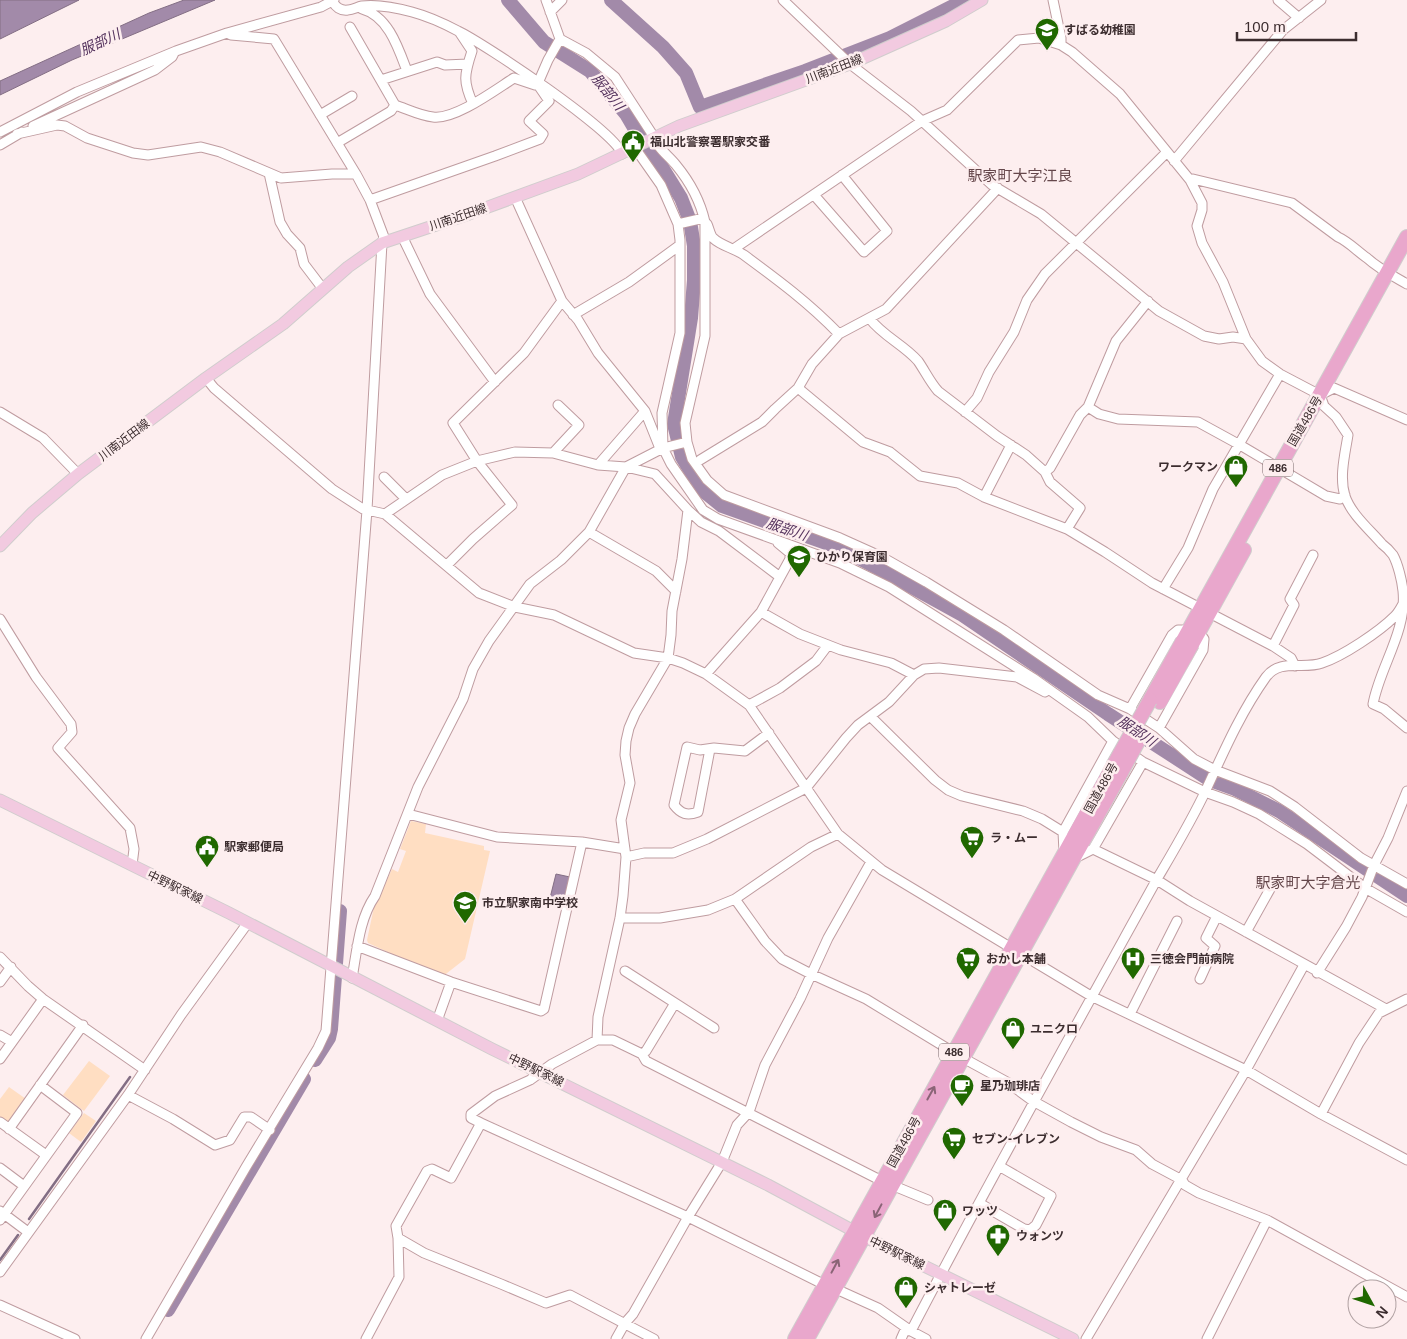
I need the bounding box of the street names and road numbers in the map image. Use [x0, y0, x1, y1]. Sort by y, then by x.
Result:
street label: 川南近田線 [803, 52, 865, 86]
street label: 川南近田線 [427, 201, 489, 233]
street label: 国道486号 [1285, 393, 1325, 449]
street label: 川南近田線 [96, 416, 152, 464]
road number: 486 [1263, 459, 1293, 476]
street label: 国道486号 [1081, 760, 1121, 816]
street label: 中野駅家線 [145, 868, 205, 906]
road number: 486 [939, 1044, 969, 1060]
street label: 中野駅家線 [506, 1051, 566, 1089]
street label: 国道486号 [884, 1114, 924, 1170]
street label: 中野駅家線 [867, 1234, 927, 1272]

